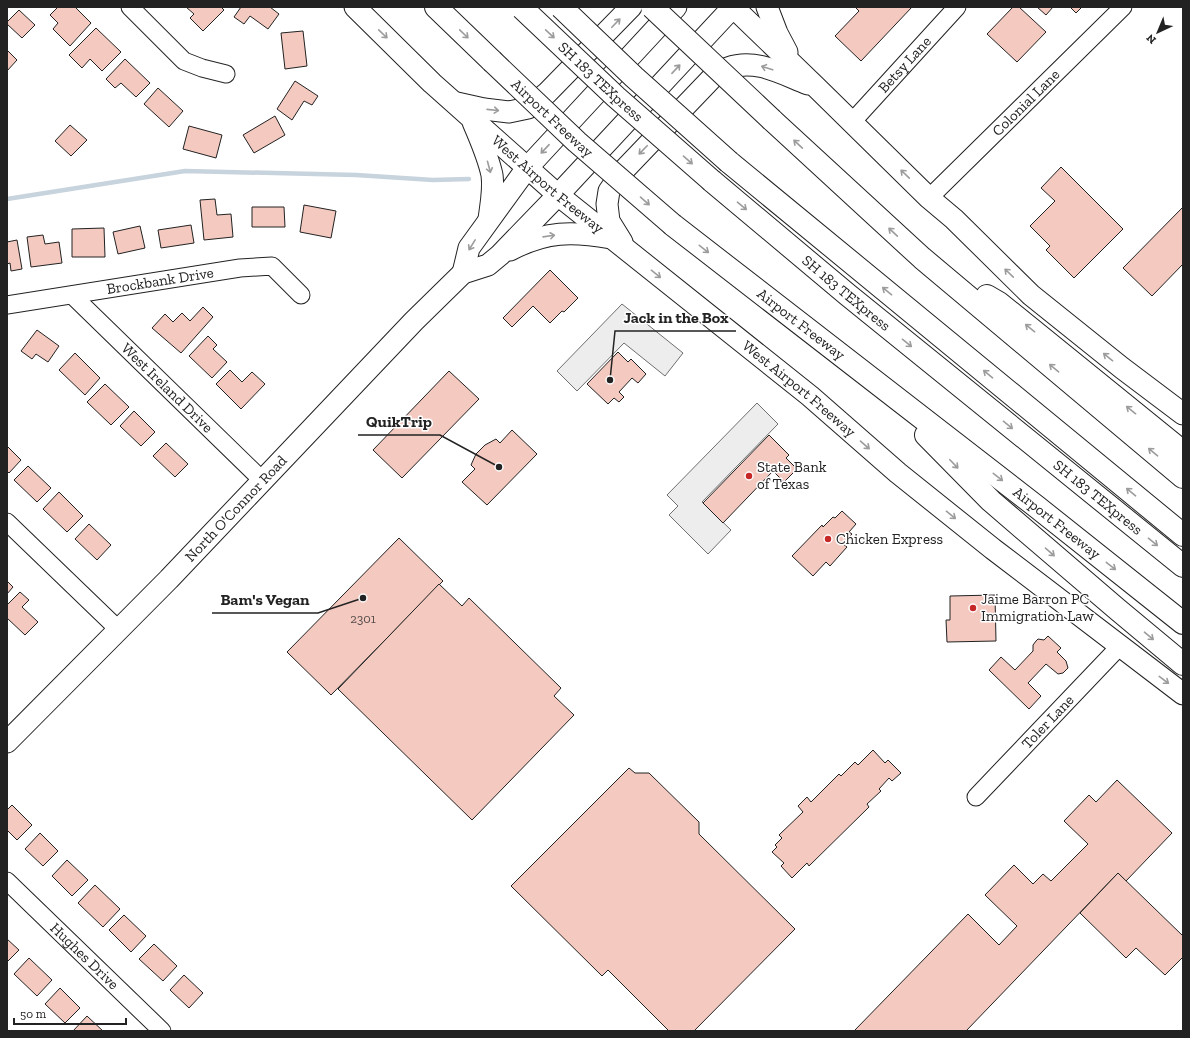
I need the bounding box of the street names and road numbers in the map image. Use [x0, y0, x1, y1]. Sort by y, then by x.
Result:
street label: Betsy Lane [874, 32, 935, 96]
street label: SH 183 TEXpress [555, 38, 647, 126]
street label: Colonial Lane [988, 65, 1063, 140]
street label: Airport Freeway [507, 75, 597, 161]
street label: West Airport Freeway [488, 131, 608, 237]
street label: SH 183 TEXpress [798, 251, 894, 335]
street label: Brockbank Drive [105, 263, 215, 298]
street label: Airport Freeway [754, 285, 849, 364]
street label: West Airport Freeway [739, 337, 860, 441]
street label: West Ireland Drive [118, 339, 217, 436]
street label: North O'Connor Road [181, 451, 291, 565]
street label: SH 183 TEXpress [1050, 456, 1146, 539]
street label: Airport Freeway [1010, 483, 1104, 563]
street label: Toler Lane [1018, 691, 1078, 752]
street label: Hughes Drive [47, 919, 123, 993]

